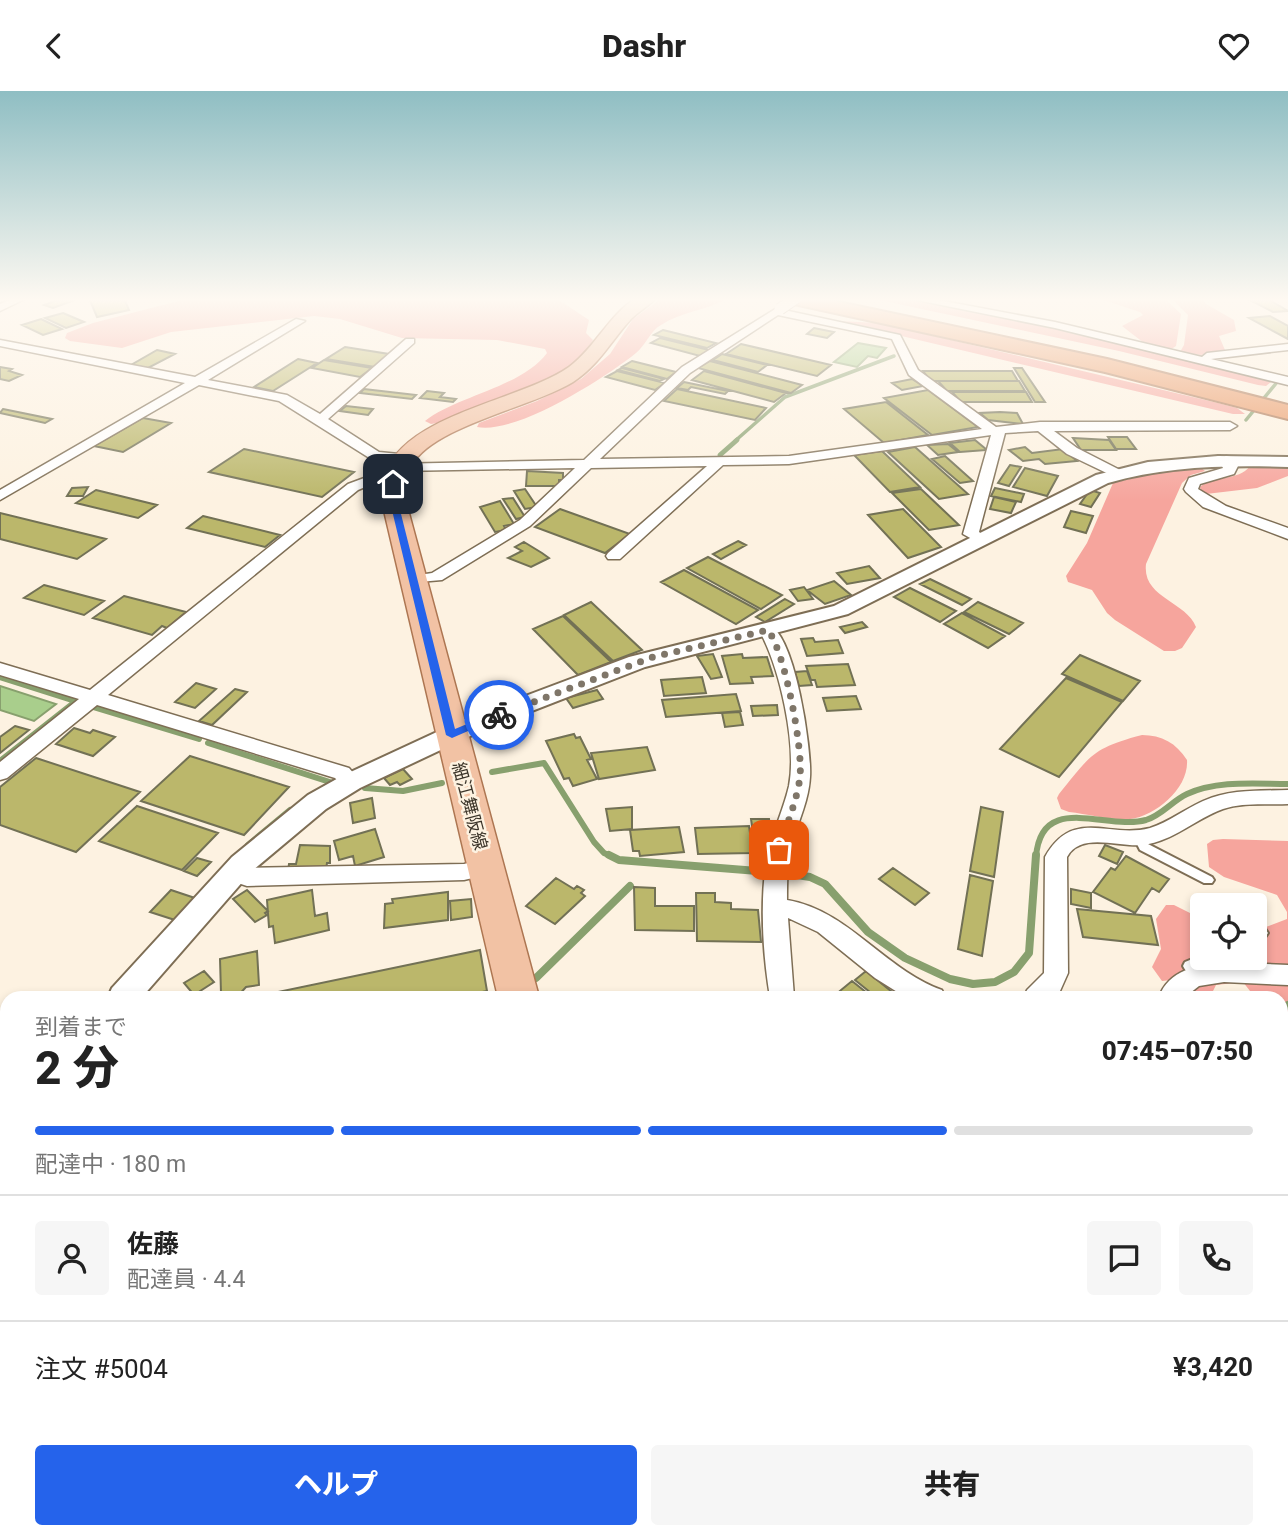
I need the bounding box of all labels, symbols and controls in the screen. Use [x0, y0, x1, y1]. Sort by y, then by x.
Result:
icon: back [35, 27, 73, 65]
text: Dashr [602, 27, 686, 65]
icon: heart [1215, 27, 1253, 65]
pin [363, 454, 423, 514]
icon: home [374, 465, 412, 503]
courier [464, 680, 534, 750]
icon: bike [480, 696, 518, 734]
street label: 細江舞阪線 [448, 760, 492, 852]
pin [749, 820, 809, 880]
icon: bag [760, 831, 798, 869]
map controls [1190, 893, 1267, 970]
button: locate [1190, 893, 1267, 970]
text: 到着まで [35, 1014, 127, 1041]
text: 07:45–07:50 [1102, 1036, 1253, 1066]
text: 2 分 [35, 1041, 119, 1095]
text: 配達中 · 180 m [35, 1151, 186, 1178]
button: person [35, 1221, 109, 1295]
button: chat [1087, 1221, 1161, 1295]
button: phone [1179, 1221, 1253, 1295]
text: 佐藤 [127, 1229, 179, 1259]
text: 配達員 · 4.4 [127, 1266, 245, 1293]
text: ¥3,420 [1173, 1352, 1253, 1382]
text: 注文 #5004 [35, 1354, 168, 1384]
button: ヘルプ [35, 1445, 637, 1525]
button: 共有 [651, 1445, 1253, 1525]

